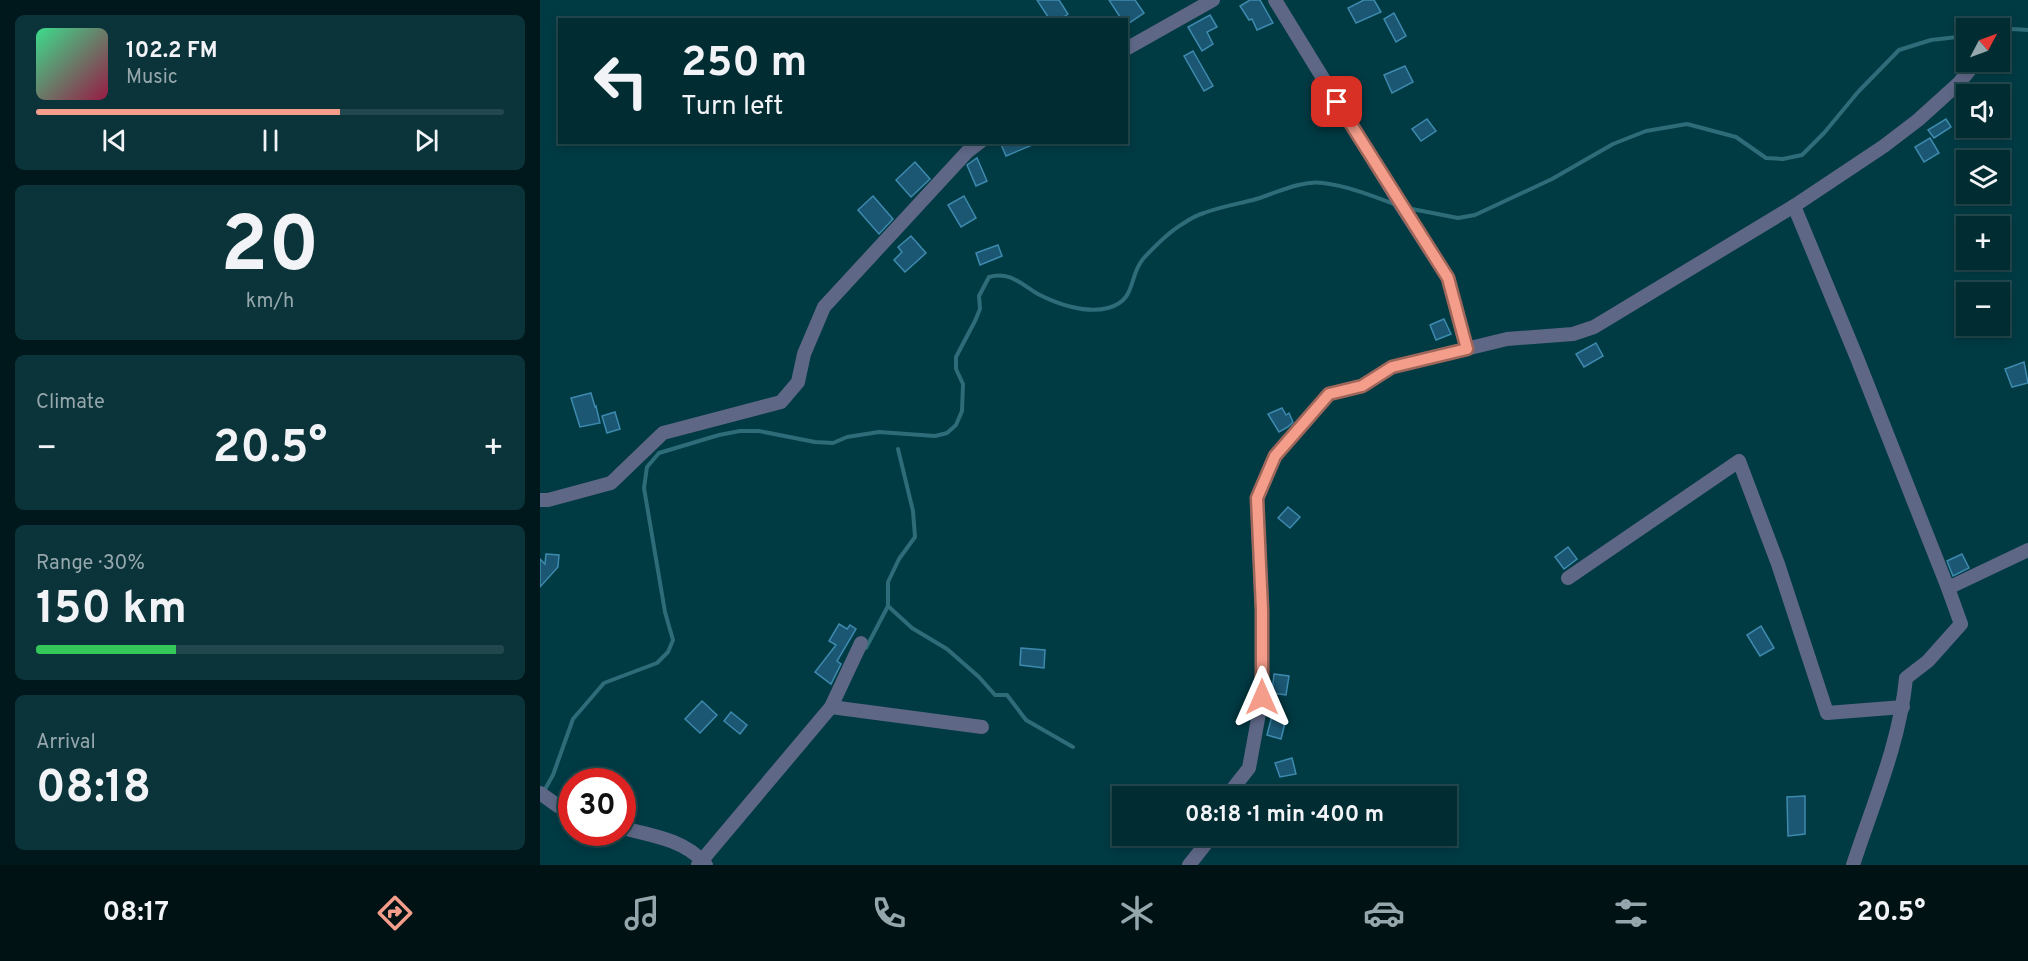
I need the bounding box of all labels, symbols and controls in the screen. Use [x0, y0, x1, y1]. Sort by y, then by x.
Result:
north arrow [1956, 18, 2010, 72]
map controls [1956, 18, 2010, 336]
text: 102.2 FM [126, 38, 217, 65]
text: 250 m [681, 38, 807, 91]
icon: left [582, 42, 660, 120]
text: Music [126, 65, 178, 91]
pin [1311, 76, 1362, 127]
button: sound [1956, 84, 2010, 138]
icon: arrive [1320, 85, 1353, 118]
text: Turn left [681, 90, 783, 124]
icon: previous [98, 124, 131, 157]
icon: pause [254, 124, 287, 157]
icon: next [410, 124, 443, 157]
button: layers [1956, 150, 2010, 204]
text: 20 [221, 200, 319, 299]
button: + [1956, 216, 2010, 270]
button: − [1956, 282, 2010, 336]
text: km/h [246, 289, 294, 315]
text: Climate [36, 390, 105, 416]
text: 20.5° [213, 421, 327, 478]
text: − [36, 429, 57, 471]
text: + [483, 429, 504, 471]
text: Range · 30% [36, 551, 145, 577]
text: 150 km [36, 582, 187, 639]
position arrow [1230, 665, 1294, 729]
text: Arrival [36, 730, 96, 756]
text: 08:18 [36, 761, 151, 818]
speed limit sign: 30 [558, 768, 636, 846]
text: 08:18 · 1 min · 400 m [1185, 802, 1384, 829]
icon: directions [374, 892, 416, 934]
icon: music [621, 892, 663, 934]
icon: phone [868, 892, 910, 934]
icon: climate [1116, 892, 1158, 934]
icon: car [1363, 892, 1405, 934]
icon: filters [1610, 892, 1652, 934]
text: 08:17 [103, 896, 169, 930]
text: 20.5° [1857, 896, 1925, 930]

